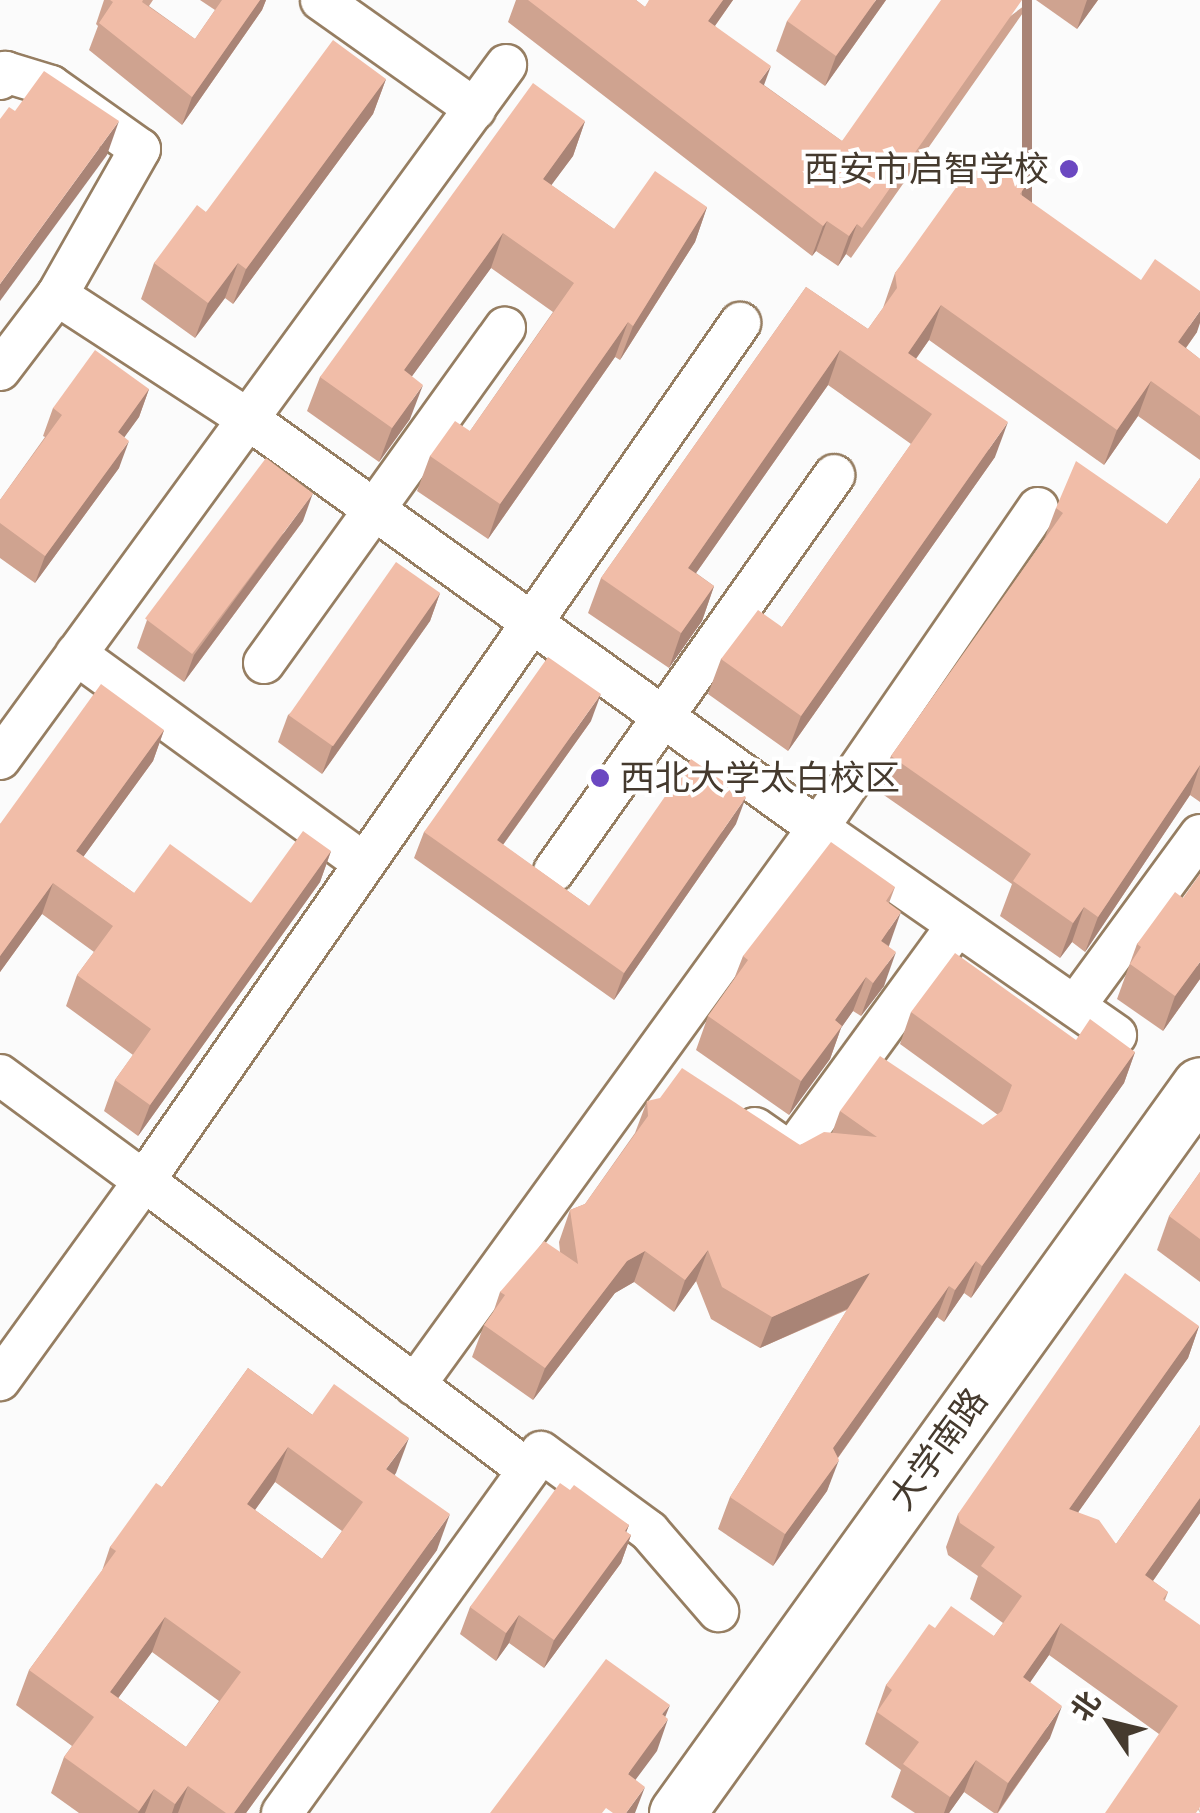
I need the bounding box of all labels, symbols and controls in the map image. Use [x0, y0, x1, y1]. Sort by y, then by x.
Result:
place label: 西安市启智学校 [804, 148, 1049, 190]
marker: 西安市启智学校 [1058, 158, 1080, 180]
place label: 西北大学太白校区 [620, 757, 900, 799]
marker: 西北大学太白校区 [589, 767, 611, 789]
street label: 大学南路 [880, 1380, 996, 1518]
north arrow [1060, 1673, 1160, 1773]
text: 北 [1063, 1685, 1107, 1727]

